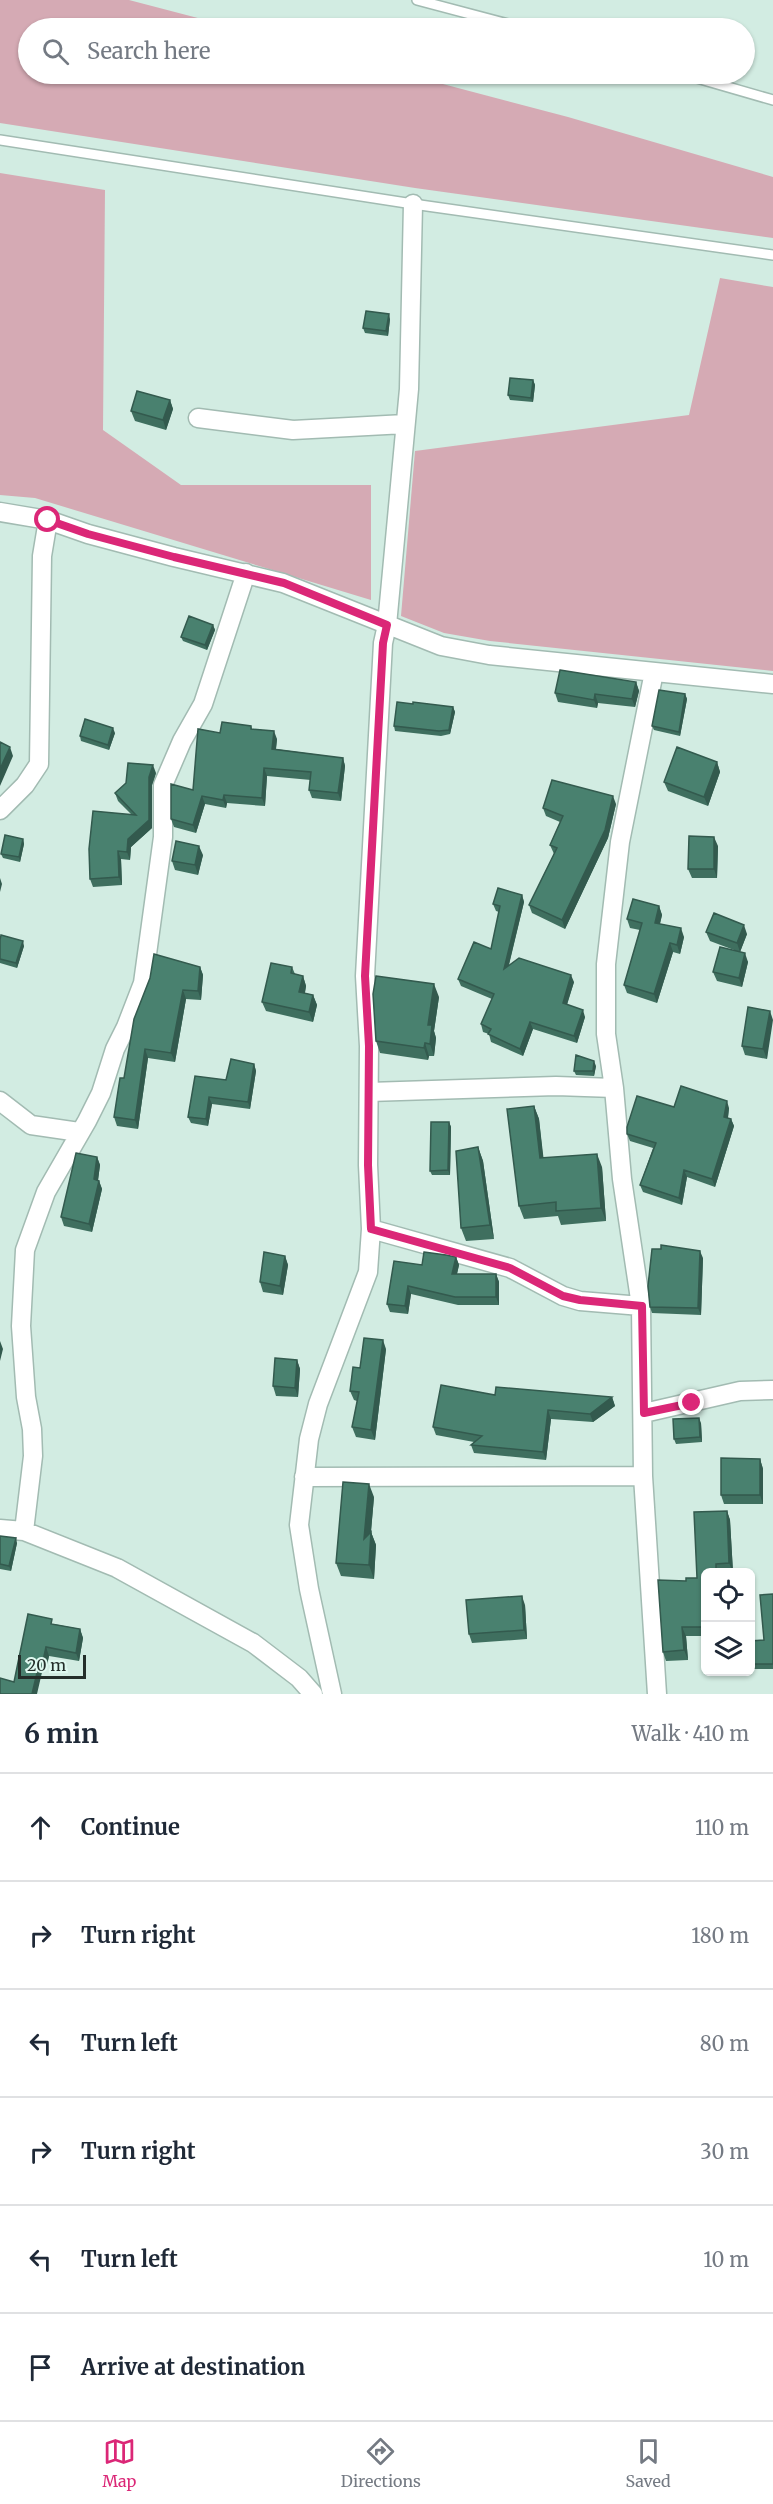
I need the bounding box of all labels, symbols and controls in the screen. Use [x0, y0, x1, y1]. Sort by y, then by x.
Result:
search box [18, 18, 755, 84]
icon: search [39, 35, 72, 68]
text: Search here [87, 37, 210, 65]
route start [34, 506, 60, 532]
route end [678, 1389, 704, 1415]
map controls [701, 1568, 755, 1676]
button: locate [701, 1568, 755, 1622]
button: layers [701, 1622, 755, 1676]
scale bar [18, 1652, 86, 1680]
text: 20 m [27, 1655, 66, 1675]
text: 6 min [24, 1717, 99, 1750]
text: Walk · 410 m [632, 1721, 749, 1746]
icon: ahead [24, 1811, 57, 1844]
text: Continue [81, 1813, 180, 1841]
text: 110 m [695, 1815, 749, 1840]
icon: right [24, 1919, 57, 1952]
text: Turn right [81, 1921, 195, 1949]
text: 180 m [691, 1923, 749, 1948]
icon: left [24, 2027, 57, 2060]
text: Turn left [81, 2029, 178, 2057]
text: 80 m [700, 2031, 749, 2056]
icon: right [24, 2135, 57, 2168]
text: Turn right [81, 2137, 195, 2165]
text: 30 m [700, 2139, 749, 2164]
icon: left [24, 2243, 57, 2276]
text: Turn left [81, 2245, 178, 2273]
text: 10 m [703, 2247, 749, 2272]
icon: arrive [24, 2351, 57, 2384]
text: Arrive at destination [81, 2353, 305, 2381]
tab: Map [102, 2435, 136, 2491]
tab: Directions [341, 2435, 421, 2491]
tab: Saved [625, 2435, 671, 2491]

